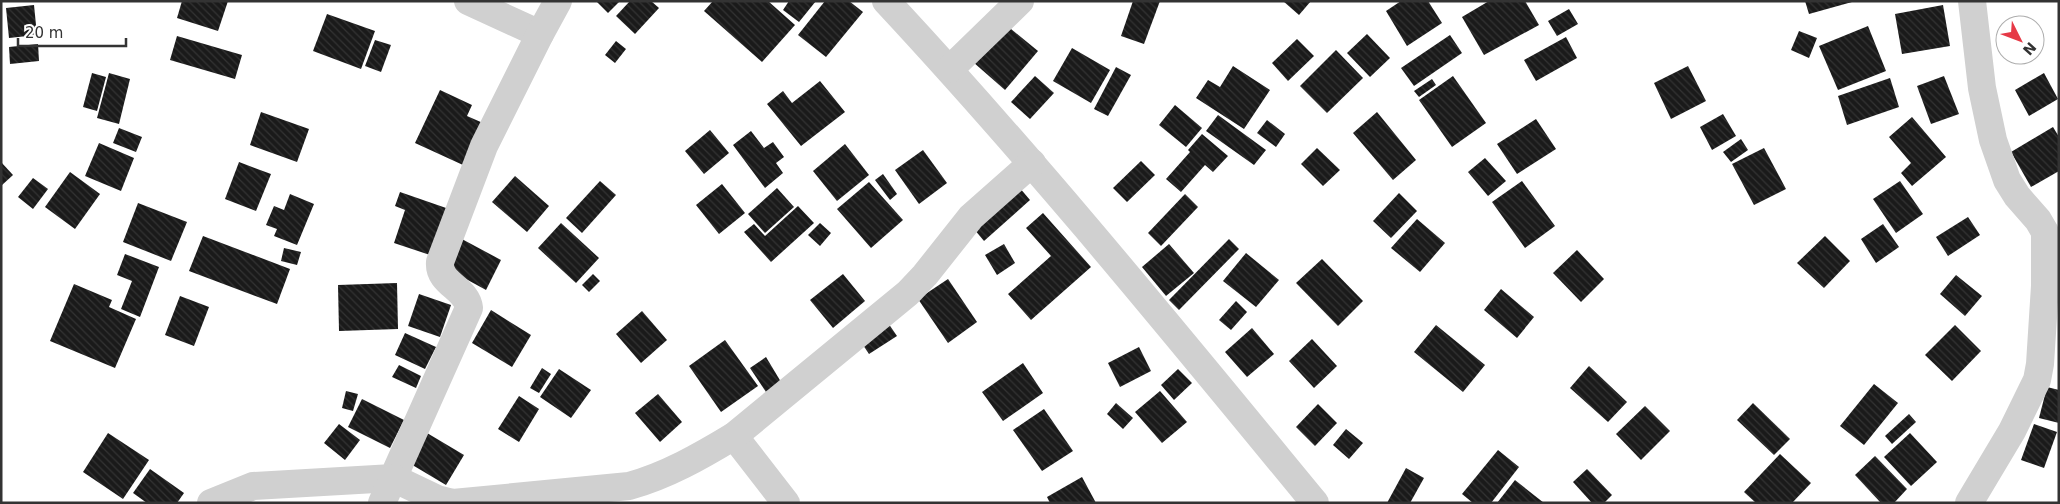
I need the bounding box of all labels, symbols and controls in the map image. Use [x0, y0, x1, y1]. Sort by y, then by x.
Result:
scale bar [18, 15, 125, 47]
north arrow [1995, 15, 2045, 65]
text: 20 m [25, 24, 63, 42]
text: N [2020, 39, 2040, 58]

